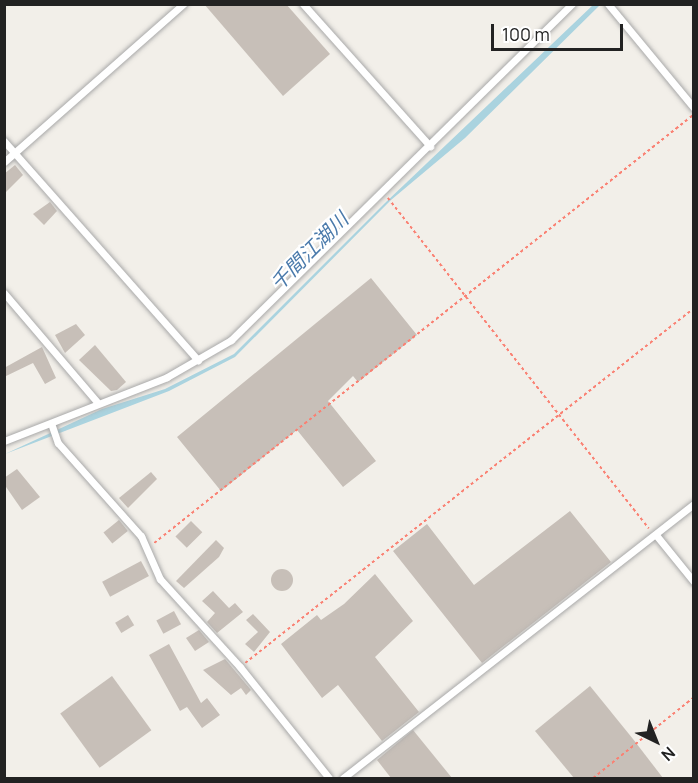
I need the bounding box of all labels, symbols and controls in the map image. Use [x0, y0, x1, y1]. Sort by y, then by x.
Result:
scale bar [494, 12, 626, 50]
text: 100 m [502, 22, 550, 46]
water label: 千間江湖川 [265, 207, 353, 295]
north arrow [626, 711, 686, 771]
text: N [657, 742, 680, 766]

